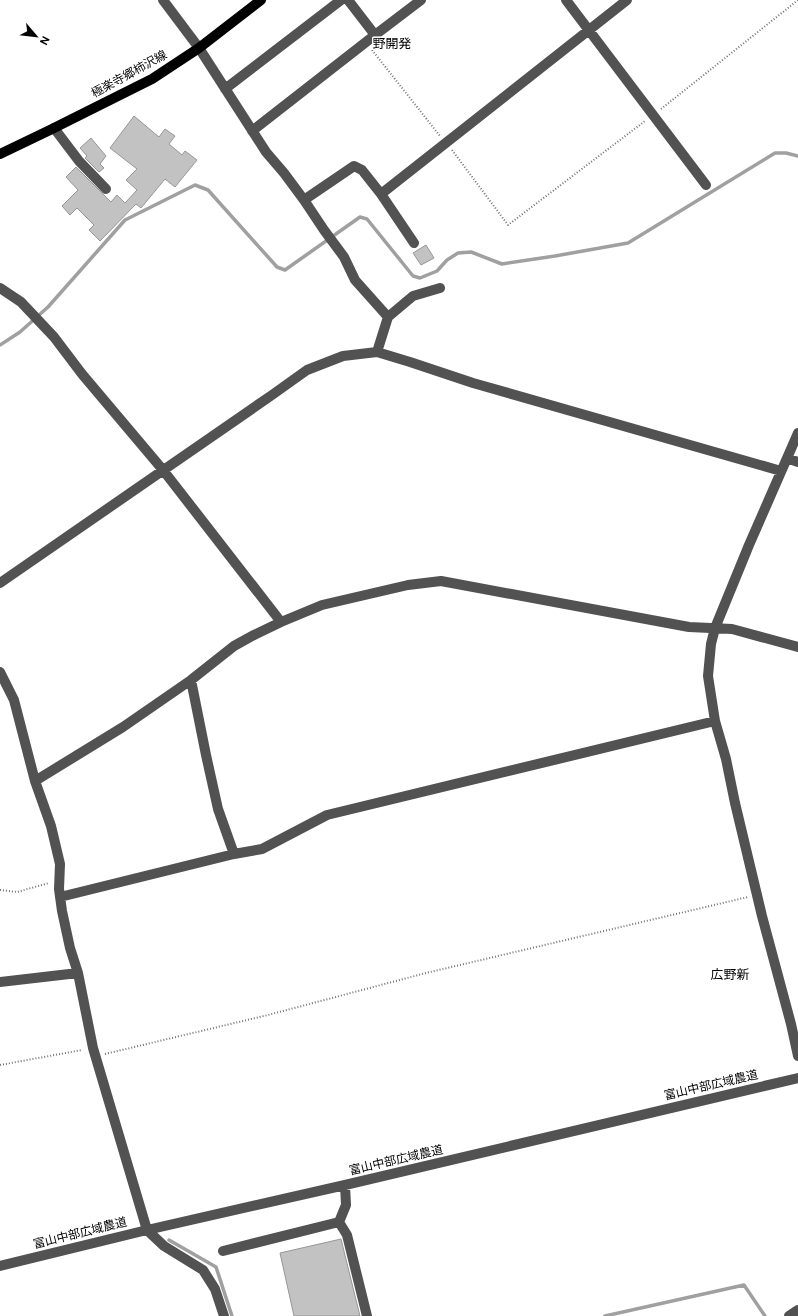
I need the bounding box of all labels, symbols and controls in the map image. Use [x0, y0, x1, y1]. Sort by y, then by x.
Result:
north arrow [16, 16, 56, 56]
text: N [37, 34, 53, 48]
district label: 野開発 [372, 35, 412, 52]
street label: 極楽寺郷柿沢線 [88, 47, 170, 101]
district label: 広野新 [710, 966, 750, 983]
street label: 富山中部広域農道 [662, 1066, 760, 1104]
street label: 富山中部広域農道 [347, 1141, 445, 1179]
street label: 富山中部広域農道 [31, 1214, 129, 1252]

